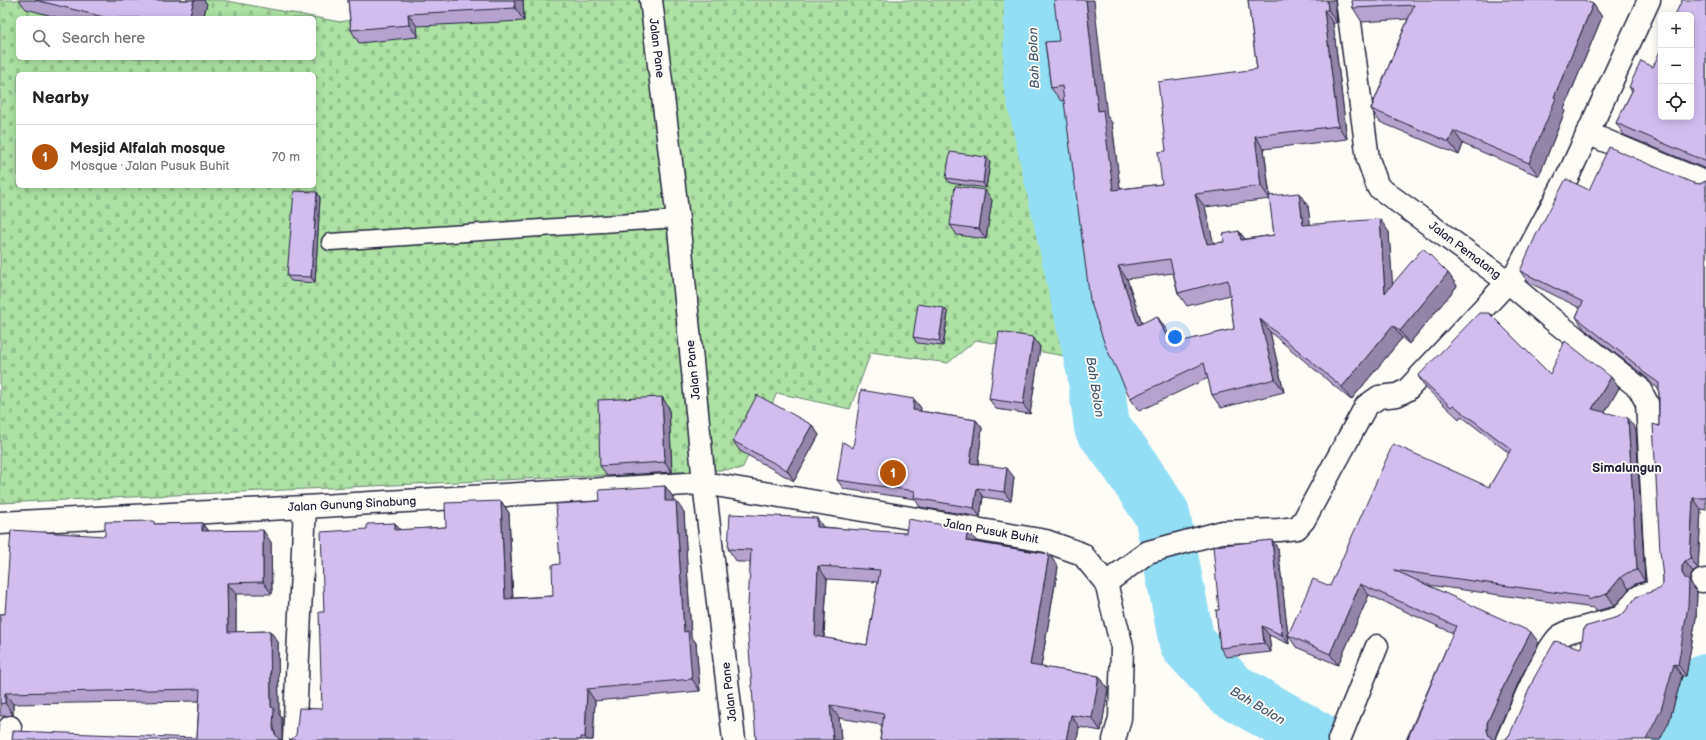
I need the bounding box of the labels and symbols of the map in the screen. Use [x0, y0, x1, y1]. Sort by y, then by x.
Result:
street label: Jalan Pane [645, 17, 668, 79]
water label: Bah Bolon [1025, 27, 1043, 89]
street label: Jalan Pematang [1425, 218, 1504, 283]
your location [1165, 327, 1185, 347]
street label: Jalan Pane [683, 339, 704, 401]
water label: Bah Bolon [1082, 356, 1108, 419]
pin: 1 [880, 458, 906, 488]
district label: Simalungun [1592, 460, 1662, 476]
street label: Jalan Gunung Sinabung [287, 494, 417, 515]
street label: Jalan Pusuk Buhit [942, 516, 1040, 547]
street label: Jalan Pane [718, 661, 741, 723]
water label: Bah Bolon [1227, 683, 1288, 728]

